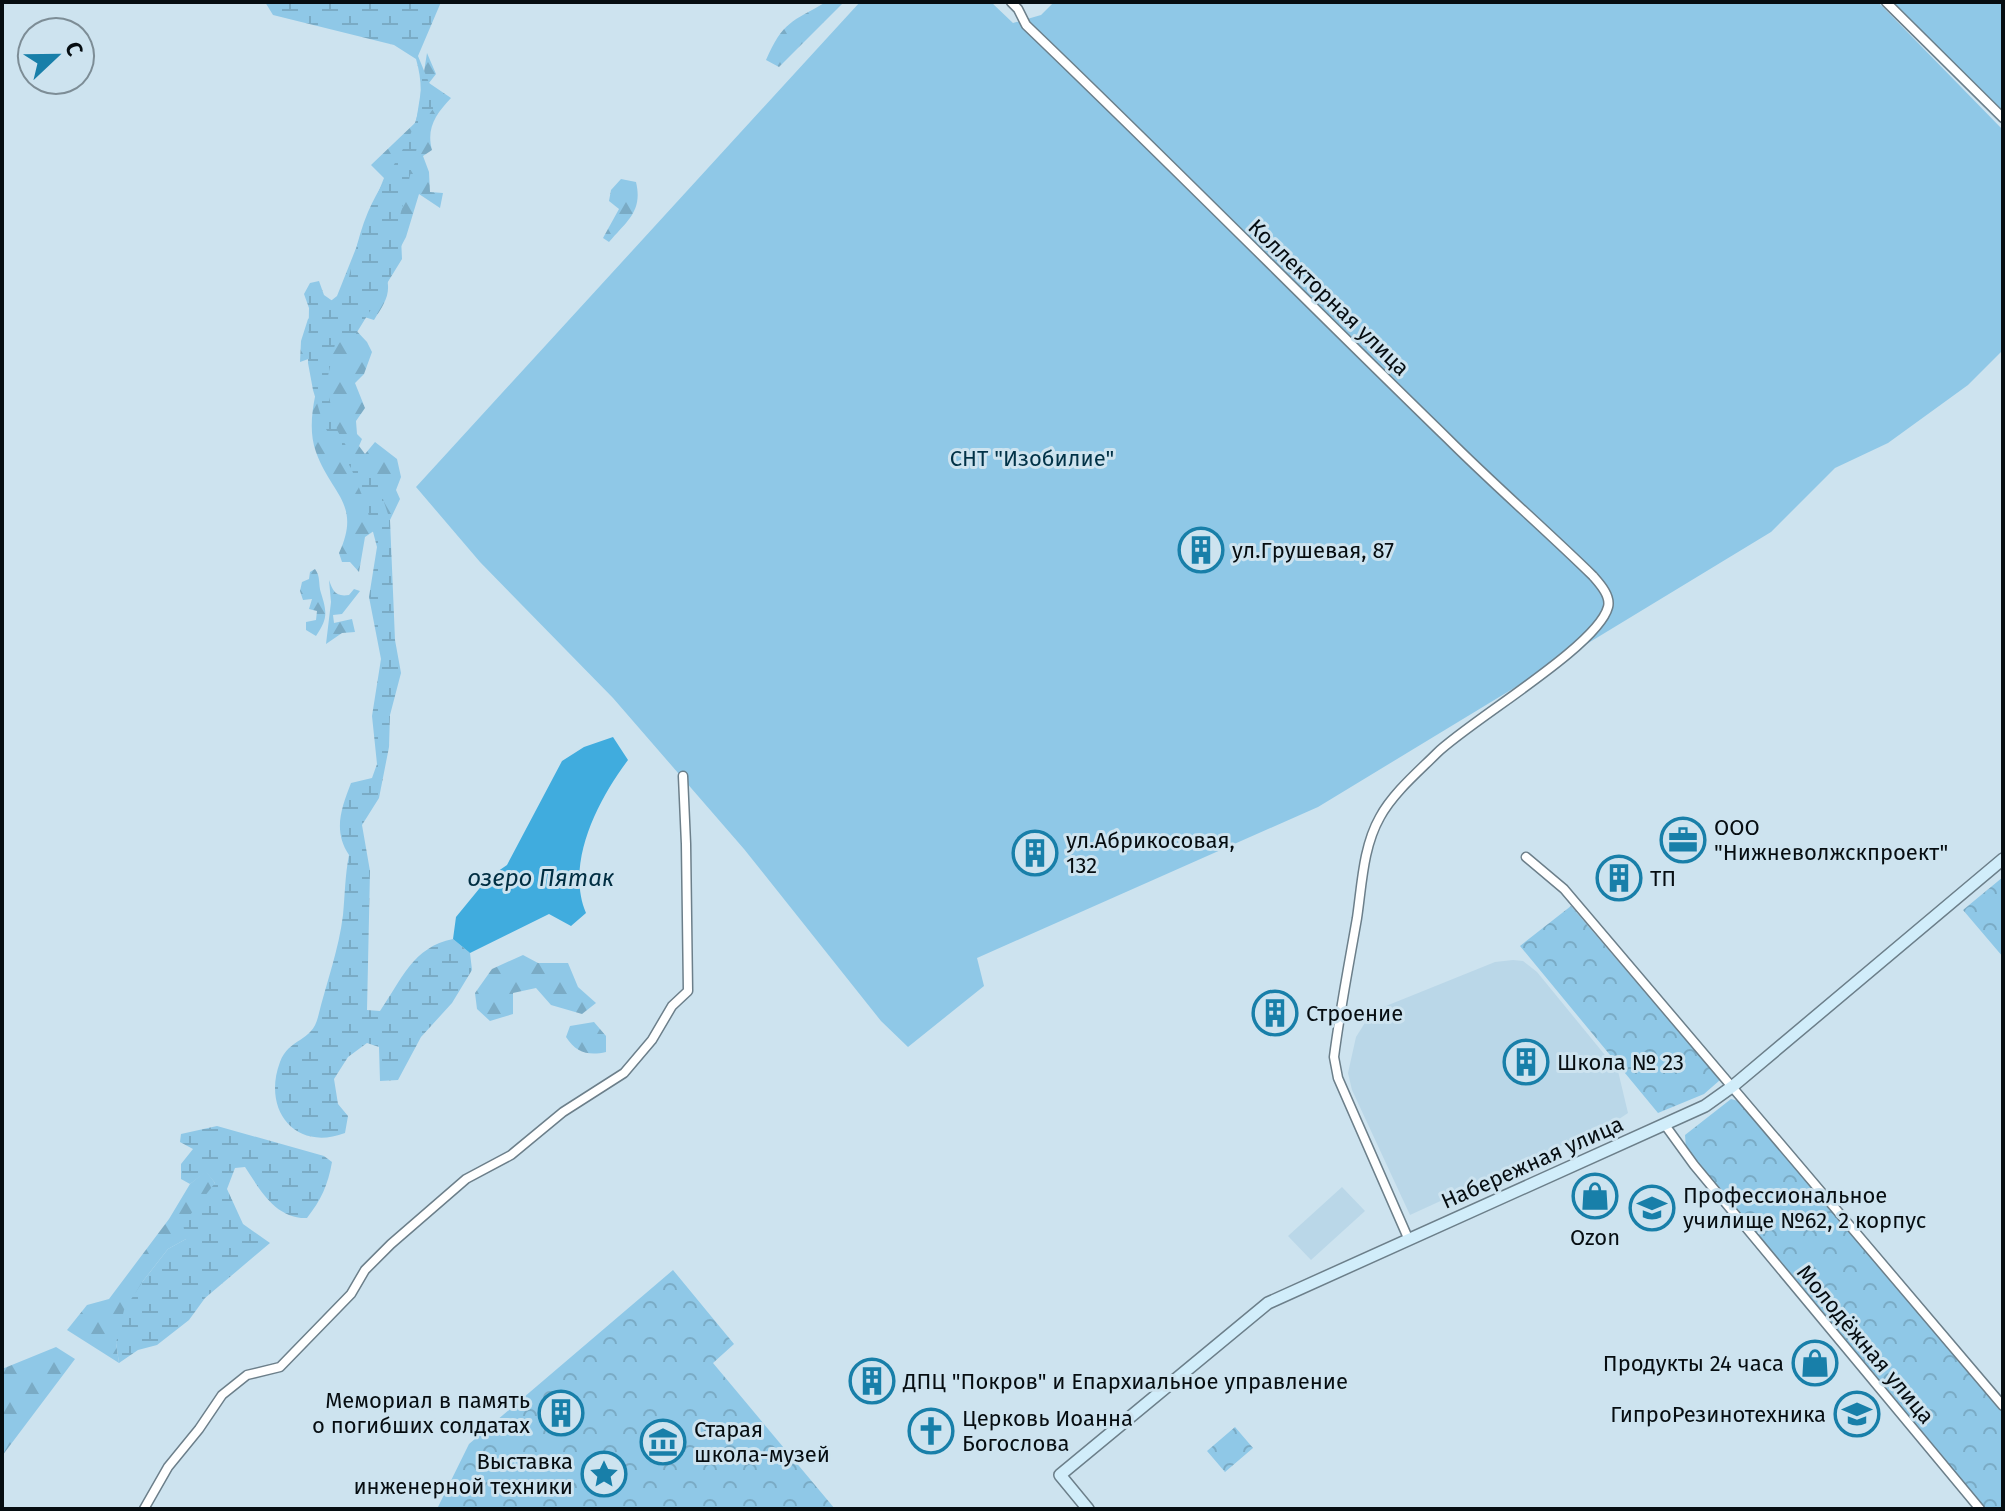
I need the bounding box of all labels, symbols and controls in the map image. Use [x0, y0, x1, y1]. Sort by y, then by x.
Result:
north arrow [16, 16, 96, 96]
text: С [59, 38, 89, 60]
street label: Коллекторная улица [1242, 213, 1415, 381]
park label: СНТ "Изобилие" [950, 445, 1114, 472]
building icon: ул.Грушевая, 87 [1177, 526, 1225, 574]
place label: ул.Грушевая, 87 [1232, 537, 1394, 564]
place label: ООО "Нижневолжскпроект" [1714, 814, 1948, 866]
office icon: ООО "Нижневолжскпроект" [1659, 816, 1707, 864]
place label: ул.Абрикосовая, 132 [1066, 827, 1235, 879]
building icon: ул.Абрикосовая, 132 [1011, 829, 1059, 877]
building icon: ТП [1595, 854, 1643, 902]
water label: озеро Пятак [467, 864, 615, 892]
place label: ТП [1650, 865, 1676, 892]
building icon: Строение [1251, 989, 1299, 1037]
place label: Строение [1306, 1000, 1403, 1027]
building icon: Школа № 23 [1502, 1038, 1550, 1086]
place label: Школа № 23 [1557, 1049, 1684, 1076]
street label: Набережная улица [1437, 1110, 1627, 1215]
shop icon: Ozon [1571, 1172, 1619, 1220]
place label: Профессиональное училище №62, 2 корпус [1683, 1182, 1926, 1234]
school or university icon: Профессиональное училище №62, 2 корпус [1628, 1184, 1676, 1232]
place label: Ozon [1570, 1224, 1620, 1251]
street label: Молодёжная улица [1791, 1259, 1940, 1429]
shop icon: Продукты 24 часа [1791, 1339, 1839, 1387]
place label: Продукты 24 часа [1603, 1350, 1784, 1377]
building icon: ДПЦ "Покров" и Епархиальное управление [848, 1357, 896, 1405]
place label: ДПЦ "Покров" и Епархиальное управление [902, 1368, 1348, 1395]
place label: Мемориал в память о погибших солдатах [312, 1387, 530, 1439]
building icon: Мемориал в память о погибших солдатах [537, 1389, 585, 1437]
school or university icon: ГипроРезинотехника [1833, 1390, 1881, 1438]
place label: ГипроРезинотехника [1610, 1401, 1826, 1428]
place label: Церковь Иоанна Богослова [962, 1405, 1133, 1457]
church icon: Церковь Иоанна Богослова [907, 1407, 955, 1455]
place label: Старая школа-музей [694, 1416, 830, 1468]
museum icon: Старая школа-музей [639, 1418, 687, 1466]
place label: Выставка инженерной техники [353, 1448, 573, 1500]
place icon: Выставка инженерной техники [580, 1450, 628, 1498]

